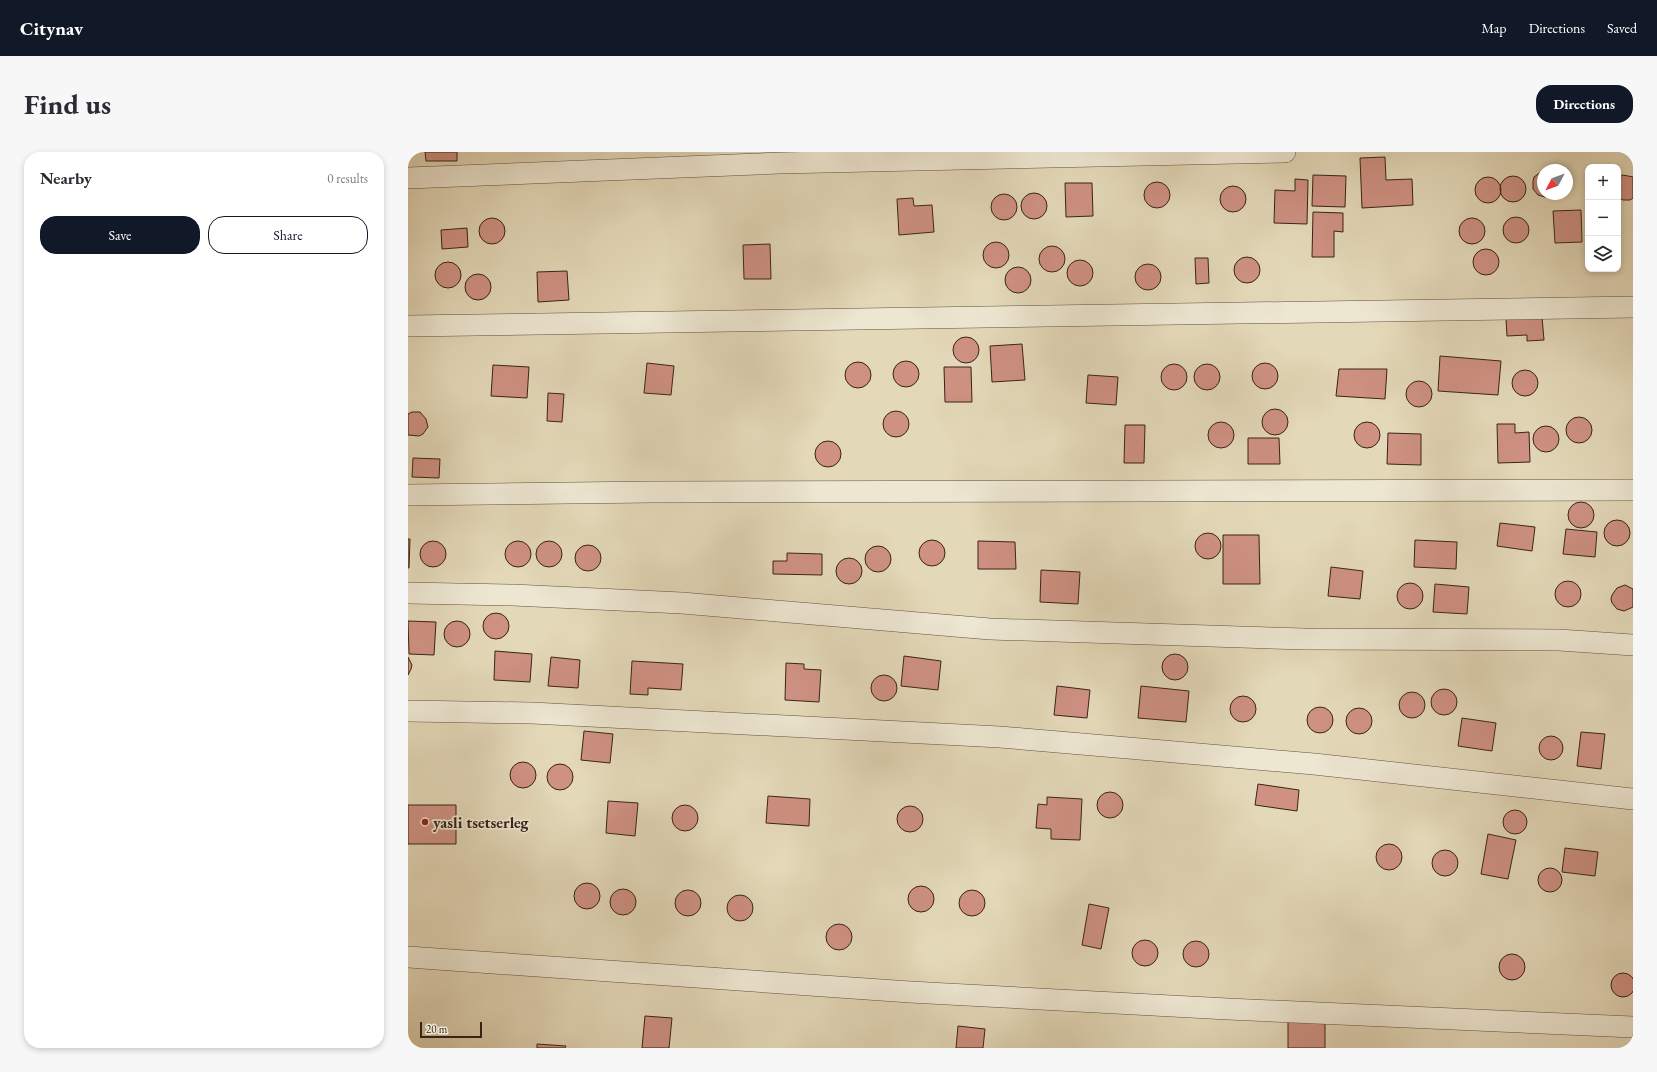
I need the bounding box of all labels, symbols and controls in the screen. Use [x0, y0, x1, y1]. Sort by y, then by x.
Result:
text: Citynav [20, 16, 83, 41]
text: Map [1481, 19, 1507, 37]
text: Directions [1529, 19, 1585, 37]
text: Saved [1607, 19, 1637, 37]
button: Directions [1536, 85, 1633, 123]
text: Find us [24, 86, 111, 122]
north arrow [1537, 164, 1573, 200]
map controls [1585, 164, 1621, 272]
button: + [1585, 164, 1621, 200]
text: Nearby [40, 167, 92, 189]
text: 0 results [327, 170, 368, 187]
button: − [1585, 200, 1621, 236]
button: Save [40, 216, 200, 254]
button: Share [208, 216, 368, 254]
button: layers [1585, 236, 1621, 272]
place label: yasli tsetserleg [433, 812, 530, 833]
marker: yasli tsetserleg [420, 817, 430, 827]
scale bar [420, 1020, 482, 1039]
text: 20 m [426, 1022, 447, 1036]

